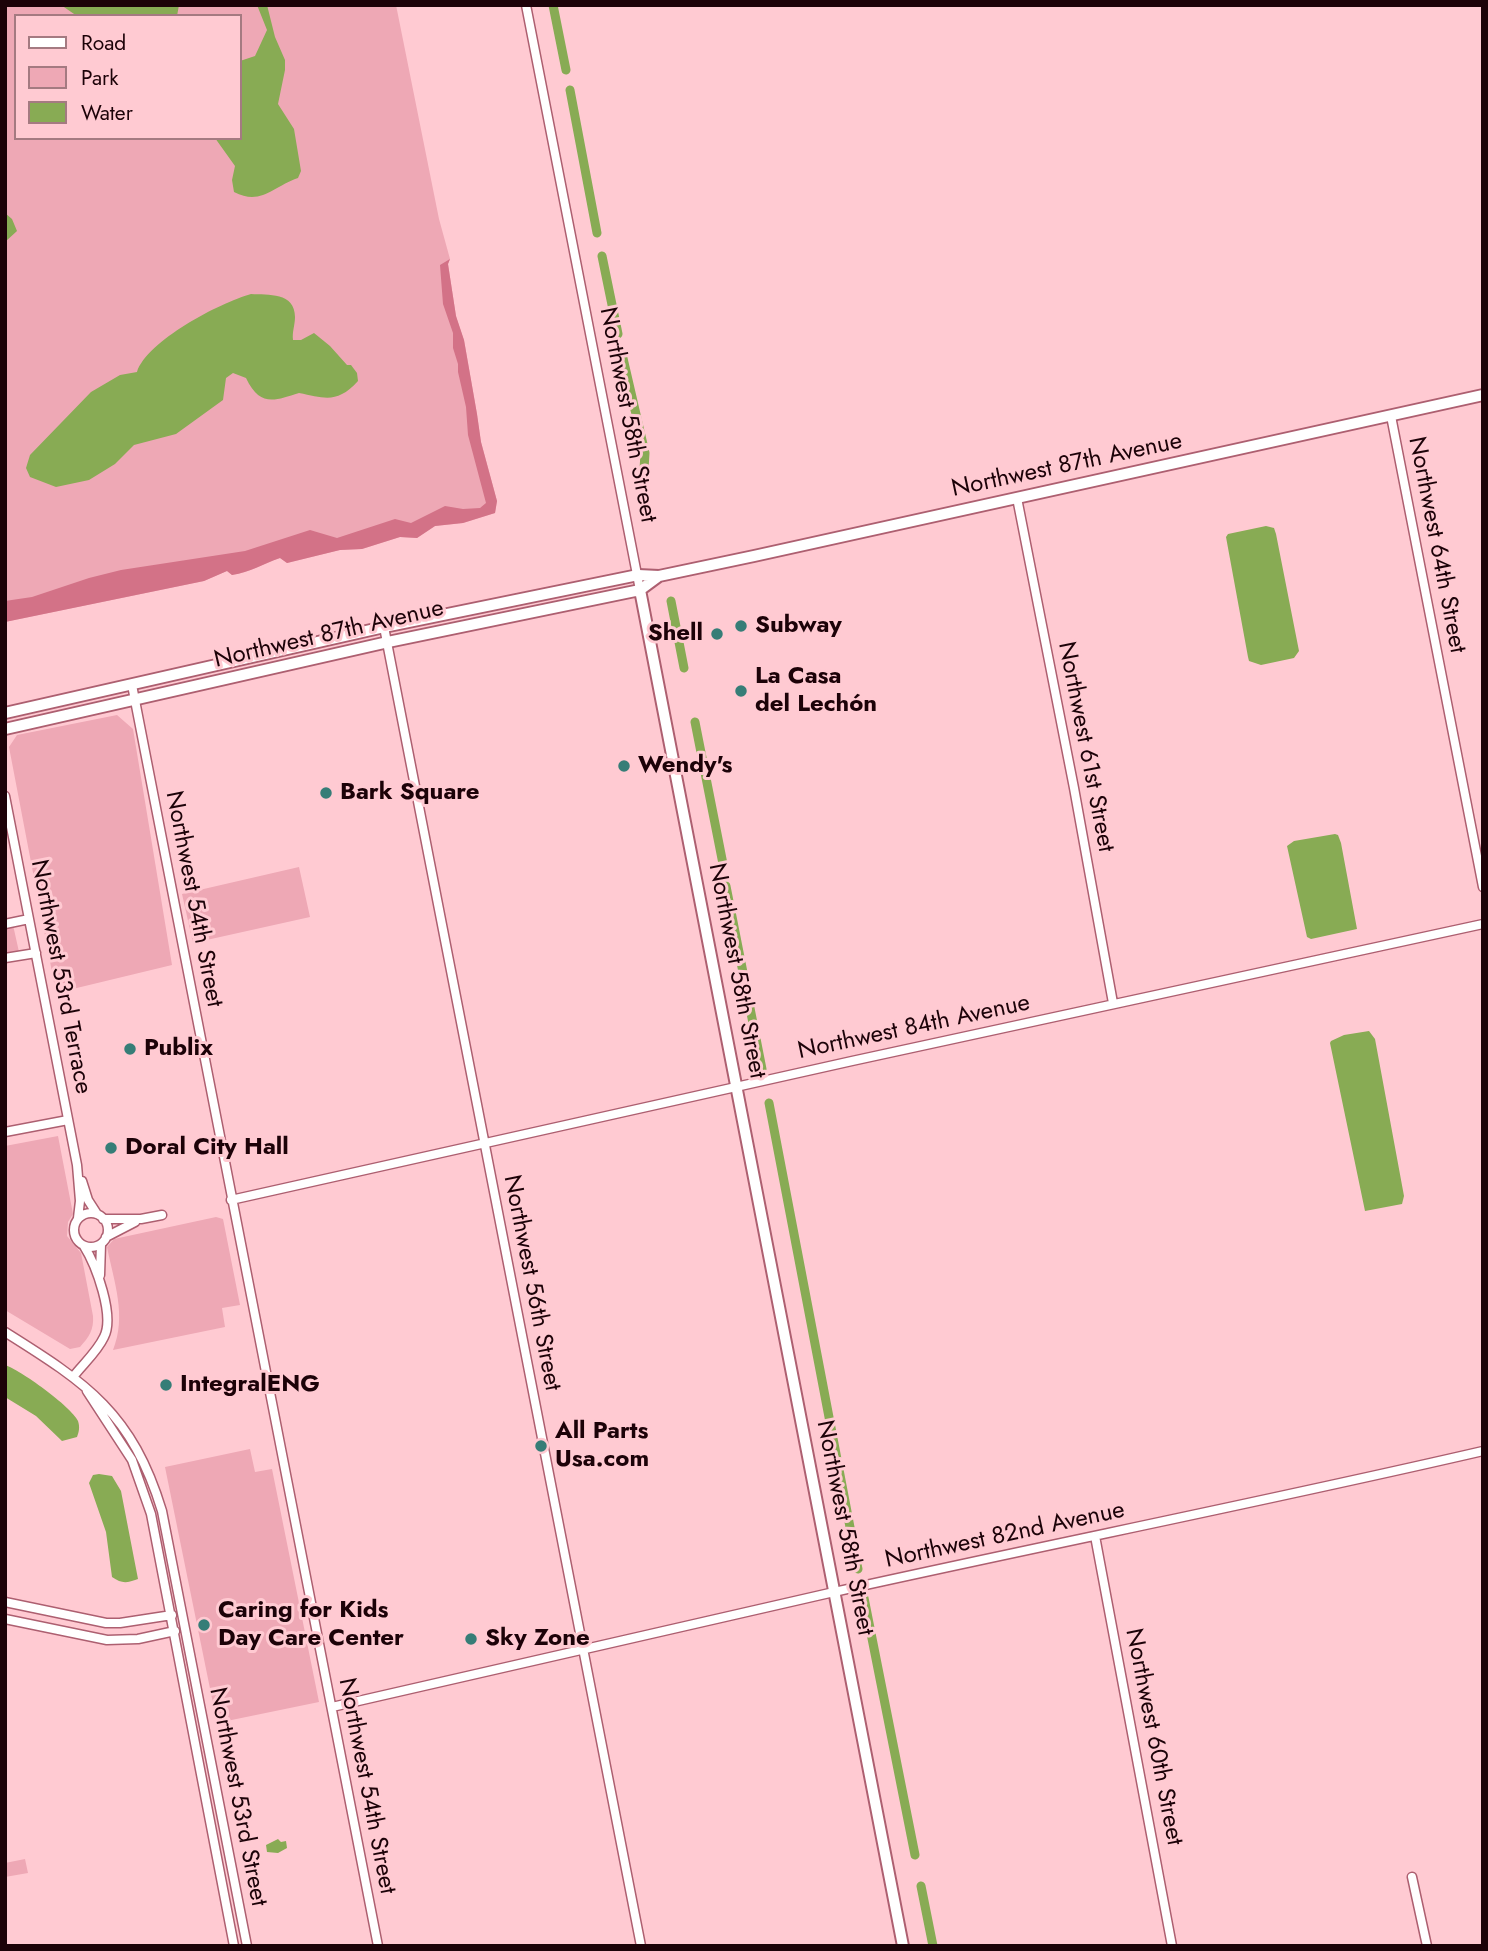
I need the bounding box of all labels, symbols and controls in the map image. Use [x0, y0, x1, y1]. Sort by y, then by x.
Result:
legend [14, 14, 242, 140]
text: Road [81, 28, 126, 58]
text: Park [81, 63, 118, 93]
text: Water [81, 98, 133, 128]
street label: Northwest 58th Street [592, 305, 662, 525]
street label: Northwest 87th Avenue [949, 428, 1185, 504]
street label: Northwest 64th Street [1401, 434, 1471, 656]
street label: Northwest 87th Avenue [211, 595, 447, 675]
place label: Subway [755, 612, 842, 640]
marker: Subway [733, 618, 749, 634]
place label: Shell [648, 620, 703, 648]
marker: Shell [709, 626, 725, 642]
street label: Northwest 61st Street [1050, 639, 1120, 855]
place label: La Casa del Lechón [755, 663, 877, 719]
marker: La Casa del Lechón [733, 683, 749, 699]
place label: Wendy's [638, 752, 732, 780]
marker: Wendy's [616, 758, 632, 774]
place label: Bark Square [340, 779, 480, 807]
marker: Bark Square [318, 785, 334, 801]
street label: Northwest 54th Street [158, 789, 228, 1009]
street label: Northwest 53rd Terrace [23, 858, 97, 1096]
street label: Northwest 58th Street [701, 861, 771, 1081]
street label: Northwest 84th Avenue [795, 989, 1033, 1067]
place label: Publix [144, 1035, 213, 1063]
marker: Publix [122, 1041, 138, 1057]
place label: Doral City Hall [125, 1134, 289, 1162]
marker: Doral City Hall [103, 1140, 119, 1156]
street label: Northwest 56th Street [496, 1173, 566, 1393]
place label: IntegralENG [180, 1371, 320, 1399]
marker: IntegralENG [158, 1377, 174, 1393]
place label: All Parts Usa.com [555, 1418, 649, 1474]
street label: Northwest 58th Street [809, 1418, 879, 1638]
marker: All Parts Usa.com [533, 1438, 549, 1454]
street label: Northwest 82nd Avenue [883, 1497, 1127, 1575]
place label: Caring for Kids Day Care Center [218, 1597, 404, 1653]
marker: Caring for Kids Day Care Center [196, 1617, 212, 1633]
place label: Sky Zone [485, 1625, 590, 1653]
street label: Northwest 60th Street [1118, 1626, 1188, 1848]
marker: Sky Zone [463, 1631, 479, 1647]
street label: Northwest 54th Street [331, 1676, 401, 1896]
street label: Northwest 53rd Street [202, 1685, 272, 1909]

